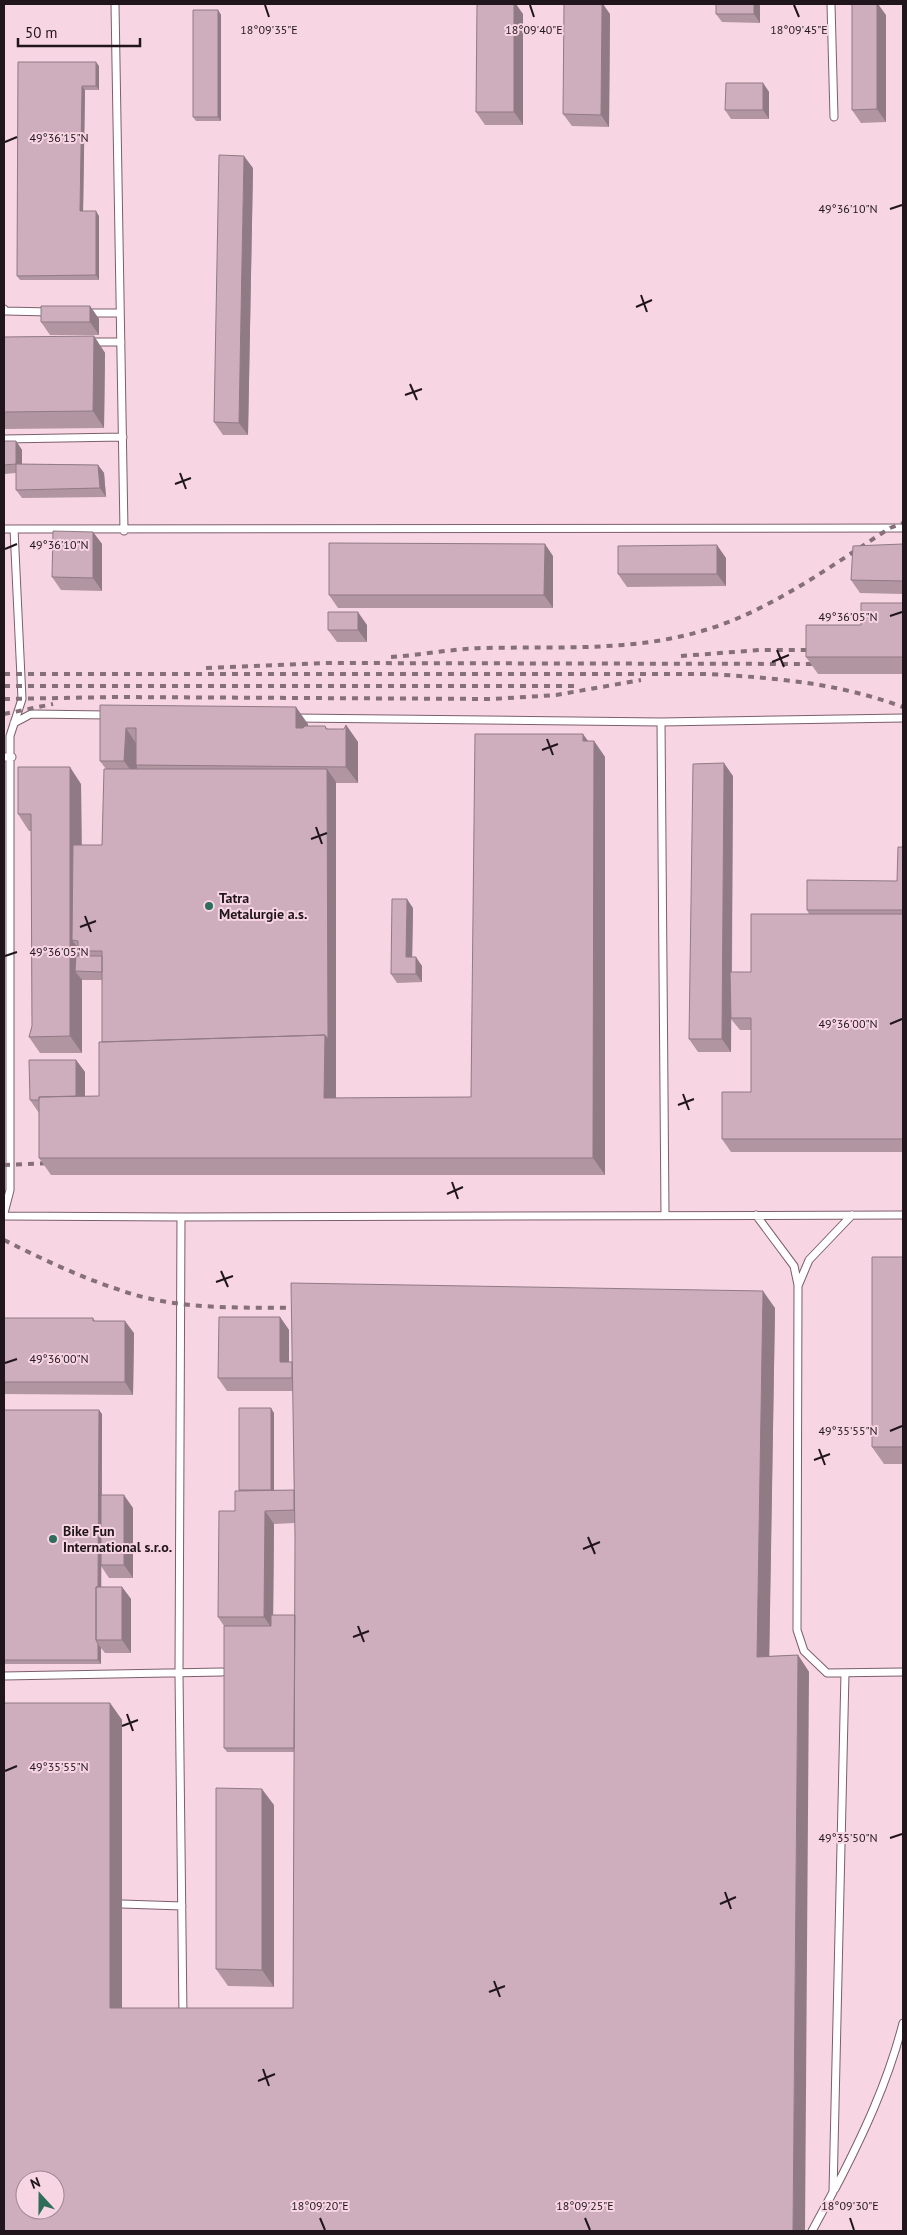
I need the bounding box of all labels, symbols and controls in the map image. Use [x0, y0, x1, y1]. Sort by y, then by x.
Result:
scale bar [18, 15, 140, 47]
text: 18°09'35"E [240, 22, 298, 37]
text: 18°09'40"E [505, 22, 563, 37]
text: 18°09'45"E [770, 22, 828, 37]
text: 50 m [25, 23, 58, 42]
text: 49°36'15"N [29, 130, 89, 145]
text: 49°36'10"N [818, 201, 878, 216]
text: 49°36'10"N [29, 537, 89, 552]
text: 49°36'05"N [818, 609, 878, 624]
place label: Tatra Metalurgie a.s. [219, 889, 307, 923]
marker: Tatra Metalurgie a.s. [203, 900, 215, 912]
text: 49°36'05"N [29, 944, 89, 959]
text: 49°36'00"N [818, 1016, 878, 1031]
text: 49°36'00"N [29, 1351, 89, 1366]
text: 49°35'55"N [818, 1423, 878, 1438]
place label: Bike Fun International s.r.o. [63, 1522, 172, 1556]
marker: Bike Fun International s.r.o. [47, 1533, 59, 1545]
text: 49°35'55"N [29, 1759, 89, 1774]
text: 49°35'50"N [818, 1830, 878, 1845]
north arrow [15, 2170, 65, 2220]
text: N [28, 2173, 43, 2193]
text: 18°09'20"E [291, 2198, 349, 2213]
text: 18°09'25"E [556, 2198, 614, 2213]
text: 18°09'30"E [821, 2198, 879, 2213]

